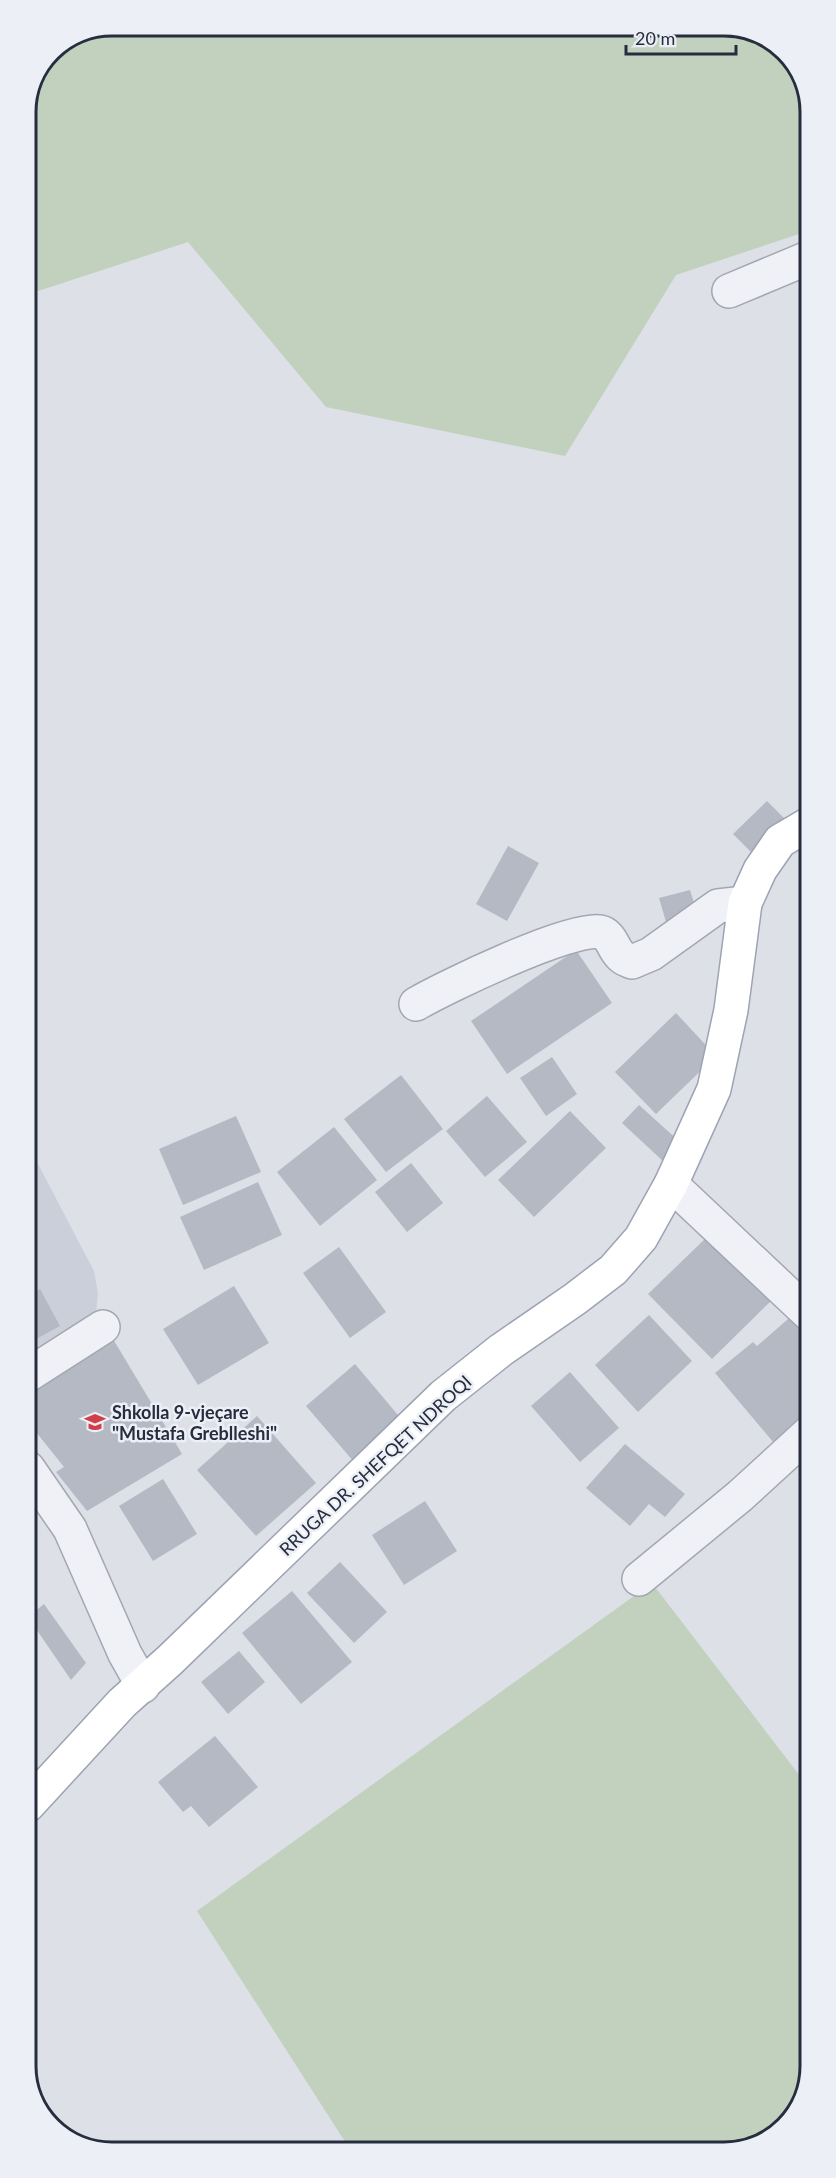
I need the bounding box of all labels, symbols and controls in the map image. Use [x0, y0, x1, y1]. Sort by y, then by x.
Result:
scale bar [626, 18, 736, 56]
text: 20 m [635, 27, 675, 49]
street label: RRUGA DR. SHEFQET NDROQI [274, 1370, 476, 1560]
place label: Shkolla 9-vjeçare "Mustafa Greblleshi" [112, 1401, 277, 1444]
school or university icon: Shkolla 9-vjeçare "Mustafa Greblleshi" [83, 1410, 107, 1434]

